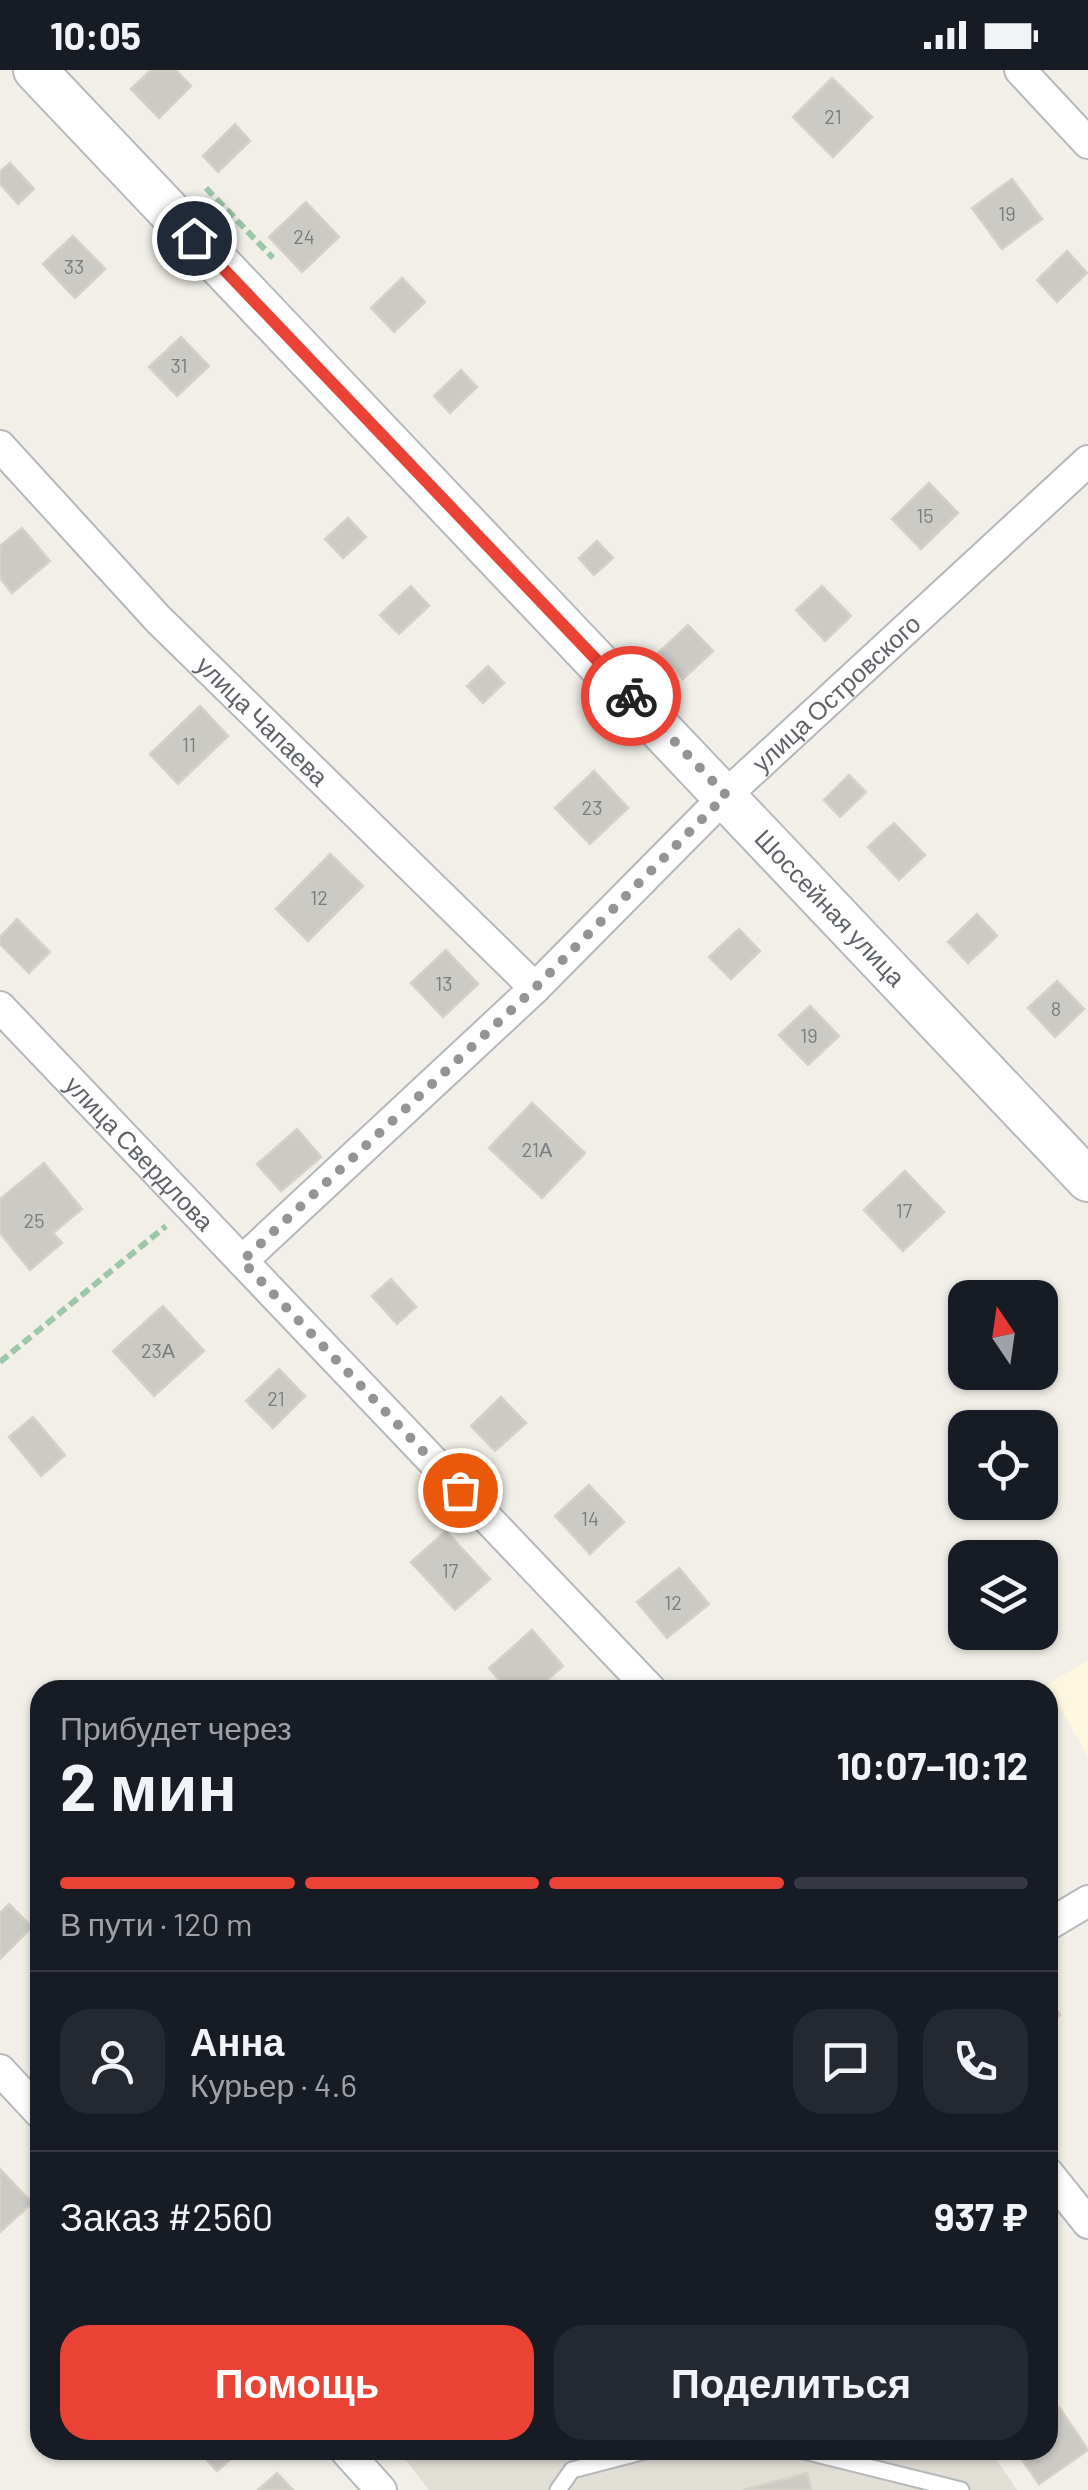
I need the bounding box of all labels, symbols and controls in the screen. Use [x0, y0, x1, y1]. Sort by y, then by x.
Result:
text: 10:05 [50, 12, 141, 58]
house number: 21 [824, 104, 842, 128]
pin [152, 196, 237, 281]
house number: 19 [998, 201, 1016, 225]
icon: home [167, 211, 222, 266]
house number: 24 [293, 224, 315, 248]
house number: 33 [64, 254, 84, 278]
house number: 31 [170, 353, 188, 377]
house number: 15 [916, 503, 934, 527]
street label: улица Островского [745, 608, 926, 778]
courier [581, 646, 681, 746]
street label: улица Чапаева [191, 649, 335, 791]
icon: bike [604, 669, 659, 724]
house number: 11 [182, 732, 196, 756]
house number: 23 [582, 795, 602, 819]
street label: Шоссейная улица [749, 823, 912, 992]
house number: 12 [310, 885, 328, 909]
house number: 13 [435, 971, 453, 995]
house number: 8 [1051, 996, 1061, 1020]
house number: 19 [800, 1023, 818, 1047]
street label: улица Свердлова [59, 1069, 221, 1236]
house number: 21А [522, 1137, 553, 1161]
house number: 17 [896, 1198, 913, 1222]
house number: 25 [24, 1208, 45, 1232]
north arrow [948, 1280, 1058, 1390]
map controls [948, 1280, 1058, 1650]
house number: 23А [141, 1338, 176, 1362]
house number: 21 [267, 1386, 285, 1410]
button: locate [948, 1410, 1058, 1520]
pin [418, 1448, 503, 1533]
icon: bag [433, 1463, 488, 1518]
house number: 14 [581, 1506, 599, 1530]
button: layers [948, 1540, 1058, 1650]
house number: 17 [442, 1558, 459, 1582]
house number: 12 [664, 1590, 682, 1614]
text: Прибудет через [60, 1708, 292, 1746]
text: 10:07–10:12 [837, 1742, 1028, 1788]
text: 2 мин [60, 1746, 237, 1824]
text: В пути · 120 m [60, 1904, 252, 1942]
button: person [60, 2009, 165, 2114]
button: chat [793, 2009, 898, 2114]
button: phone [923, 2009, 1028, 2114]
text: Анна [190, 2018, 284, 2064]
text: Курьер · 4.6 [190, 2065, 357, 2103]
text: Заказ #2560 [60, 2193, 273, 2239]
text: 937 ₽ [934, 2193, 1028, 2239]
button: Помощь [60, 2325, 534, 2440]
button: Поделиться [554, 2325, 1028, 2440]

